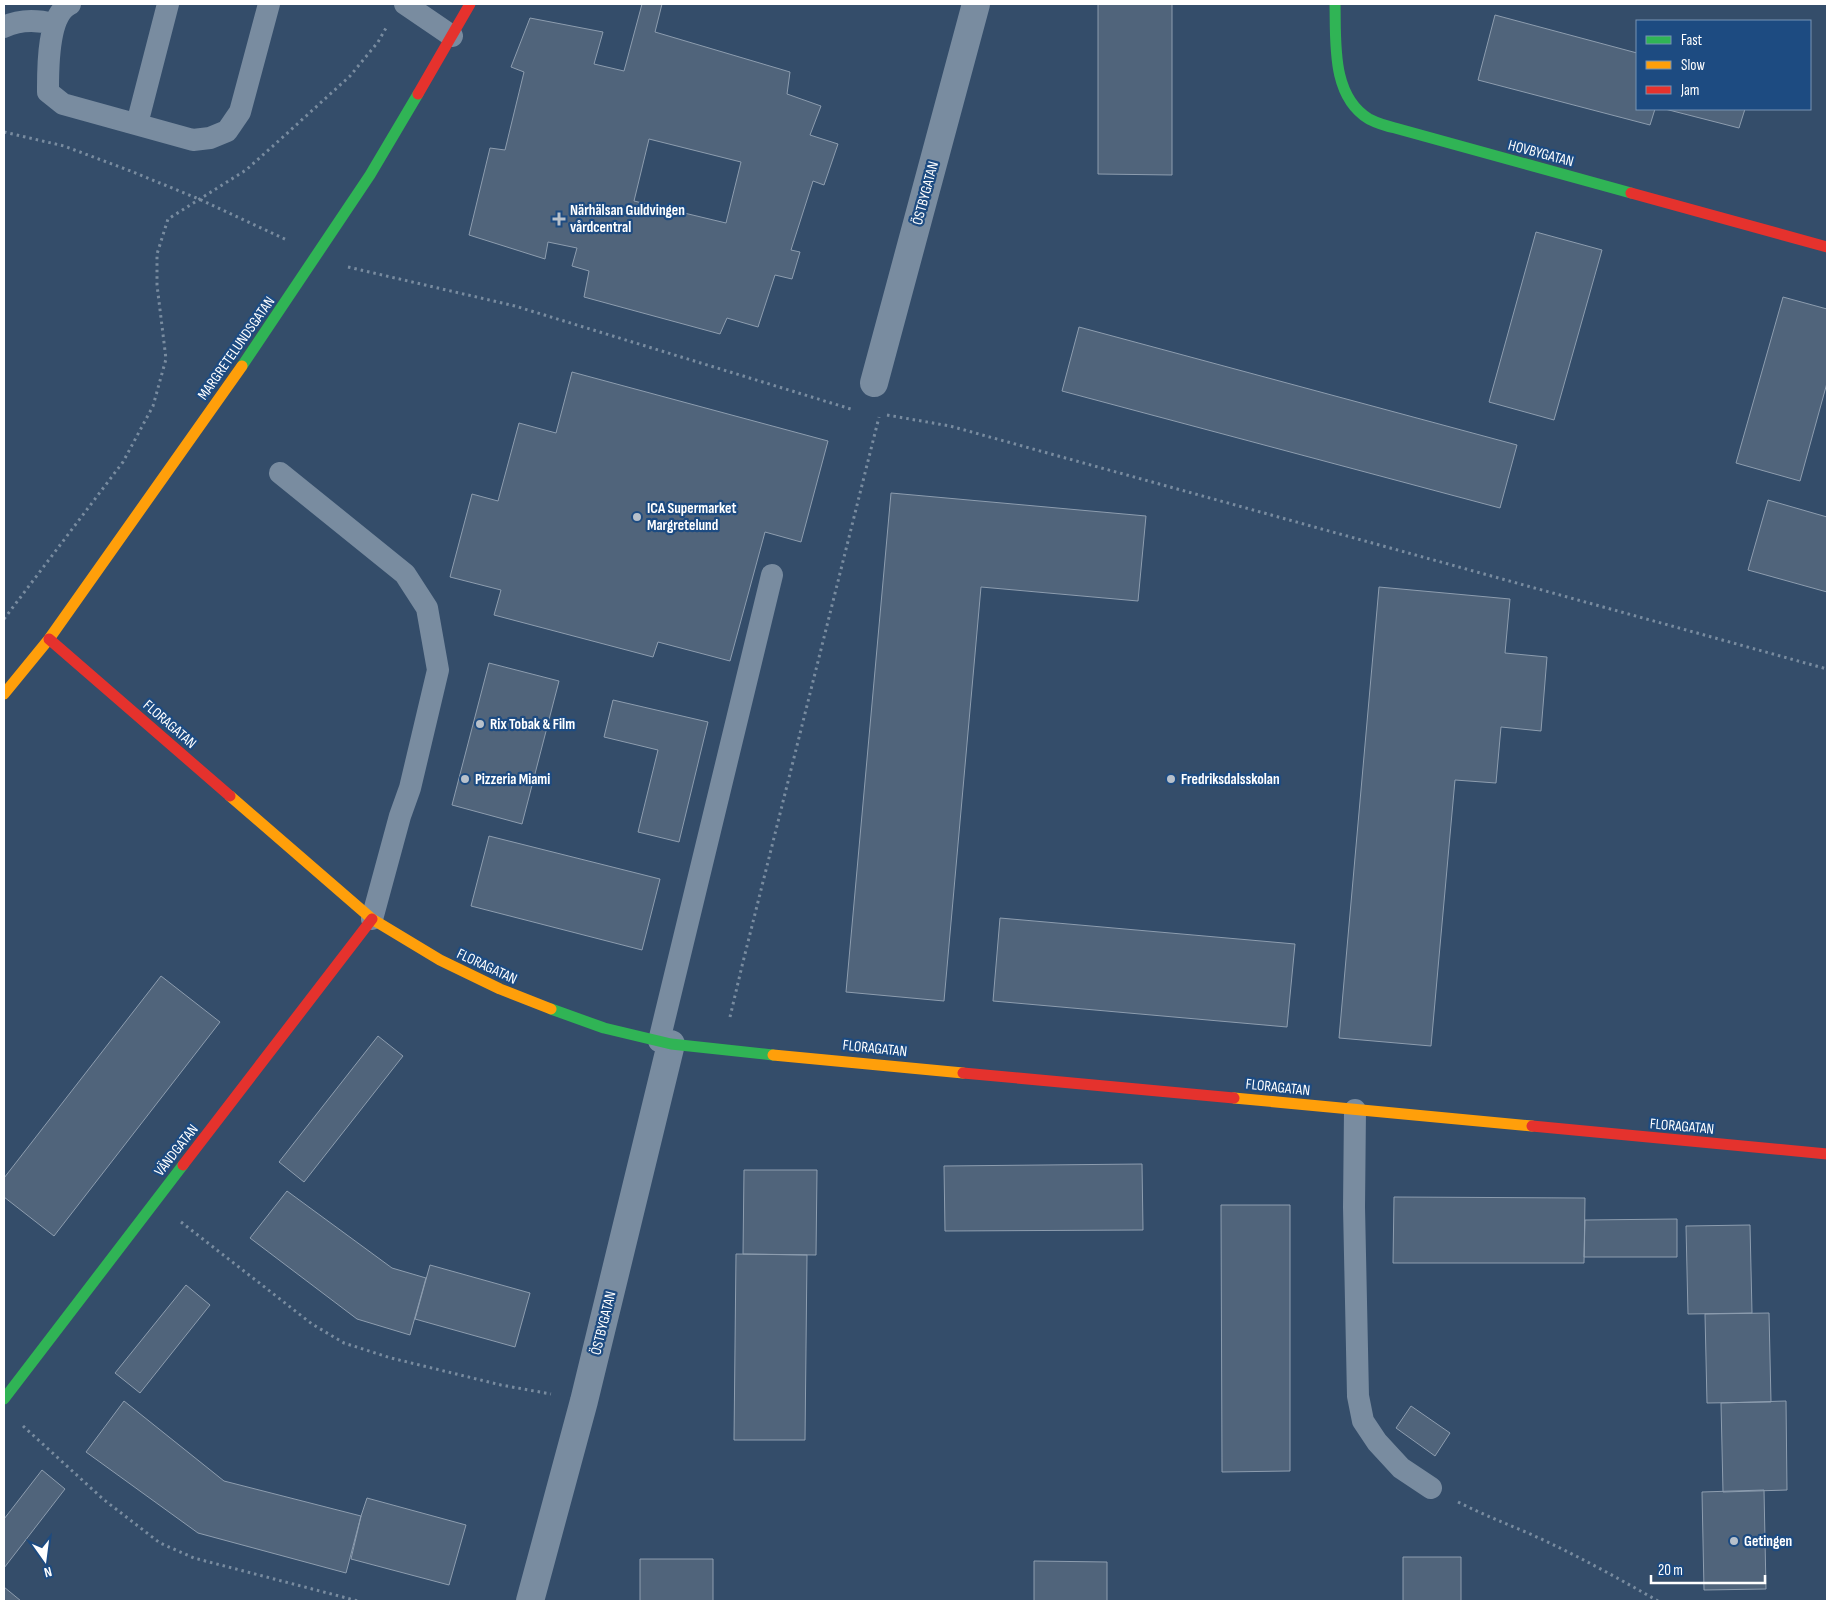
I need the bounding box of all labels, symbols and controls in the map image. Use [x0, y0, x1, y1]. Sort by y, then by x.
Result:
legend [1636, 20, 1811, 110]
text: Fast [1681, 31, 1703, 50]
text: Slow [1681, 56, 1705, 75]
text: Jam [1680, 81, 1699, 100]
street label: HOVBYGATAN [1506, 136, 1576, 171]
street label: ÖSTBYGATAN [908, 159, 943, 227]
place label: Närhälsan Guldvingen vårdcentral [570, 201, 685, 237]
marker: Närhälsan Guldvingen vårdcentral [552, 212, 566, 226]
street label: MARGRETELUNDSGATAN [194, 293, 279, 404]
place label: ICA Supermarket Margretelund [647, 499, 736, 535]
marker: ICA Supermarket Margretelund [631, 511, 643, 523]
street label: FLORAGATAN [139, 696, 200, 753]
place label: Rix Tobak & Film [490, 715, 575, 734]
marker: Rix Tobak & Film [474, 718, 486, 730]
place label: Pizzeria Miami [475, 770, 550, 789]
place label: Fredriksdalsskolan [1181, 770, 1280, 789]
marker: Pizzeria Miami [459, 773, 471, 785]
marker: Fredriksdalsskolan [1165, 773, 1177, 785]
street label: FLORAGATAN [454, 944, 520, 989]
street label: FLORAGATAN [842, 1036, 908, 1061]
street label: FLORAGATAN [1245, 1075, 1311, 1100]
street label: FLORAGATAN [1649, 1114, 1715, 1139]
street label: VÄNDGATAN [150, 1121, 203, 1180]
street label: ÖSTBYGATAN [586, 1289, 621, 1357]
place label: Getingen [1744, 1532, 1792, 1551]
north arrow [20, 1535, 70, 1585]
marker: Getingen [1728, 1535, 1740, 1547]
scale bar [1651, 1552, 1765, 1584]
text: 20 m [1658, 1561, 1683, 1580]
text: N [42, 1563, 54, 1581]

